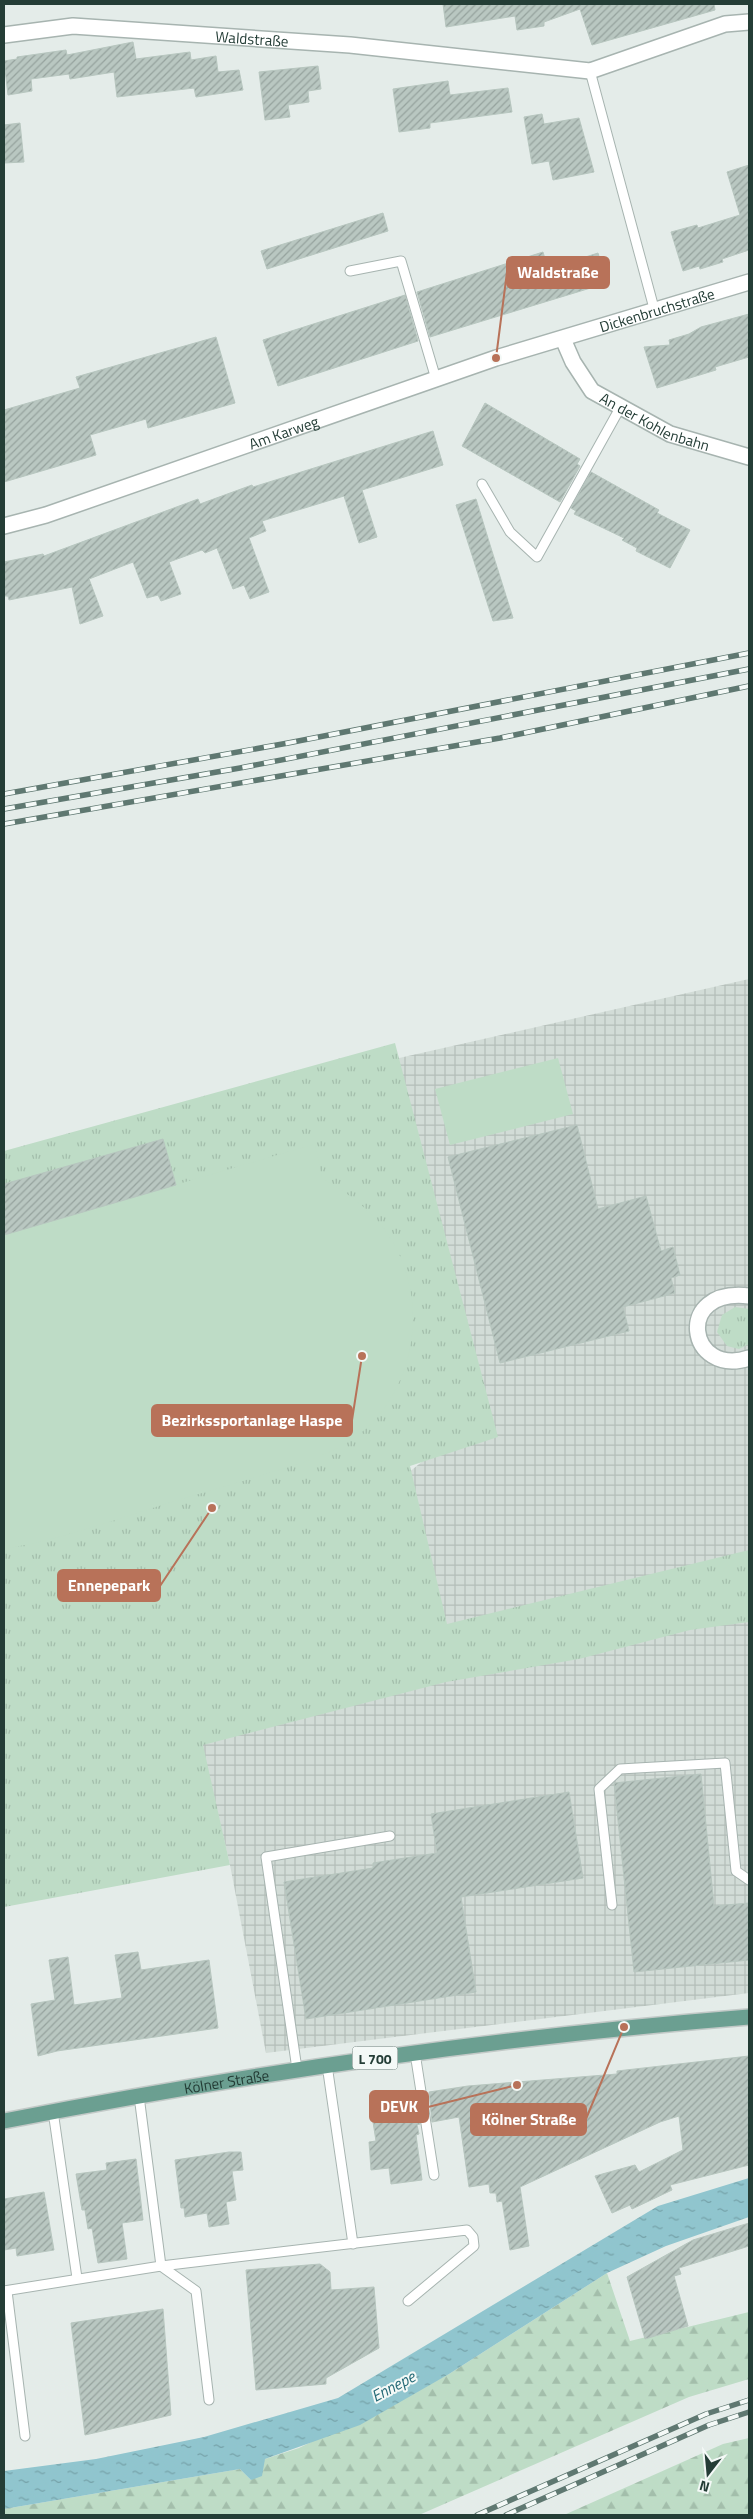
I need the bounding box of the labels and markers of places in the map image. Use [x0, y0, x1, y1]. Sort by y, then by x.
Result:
callout: Waldstraße [507, 257, 609, 288]
callout: Bezirkssportanlage Haspe [152, 1405, 352, 1436]
callout: Ennepepark [58, 1570, 160, 1601]
callout: DEVK [370, 2091, 428, 2122]
callout: Kölner Straße [471, 2104, 586, 2135]

